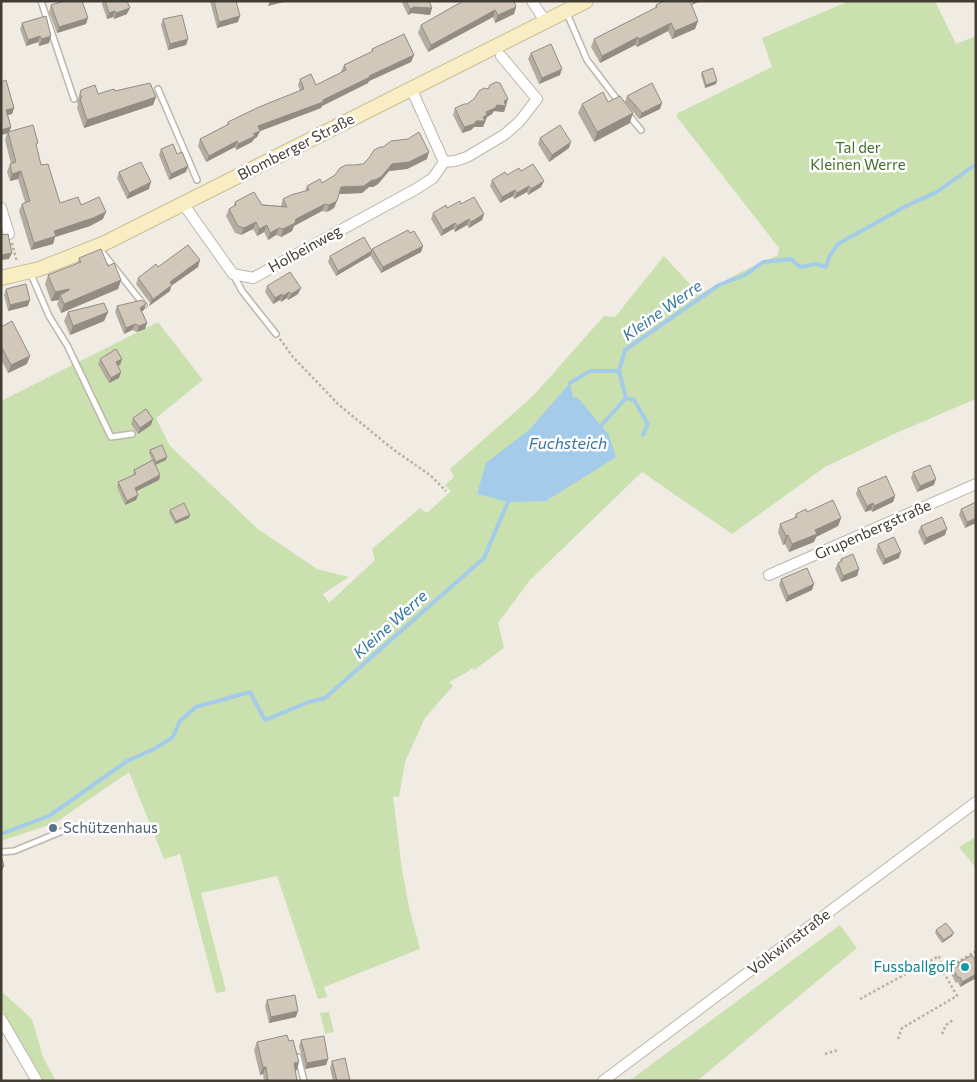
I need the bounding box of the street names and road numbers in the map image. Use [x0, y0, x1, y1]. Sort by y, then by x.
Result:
street label: Blomberger Straße [234, 109, 357, 183]
street label: Holbeinweg [265, 221, 344, 276]
street label: Grupenbergstraße [812, 495, 934, 563]
street label: Volkwinstraße [744, 904, 833, 978]

